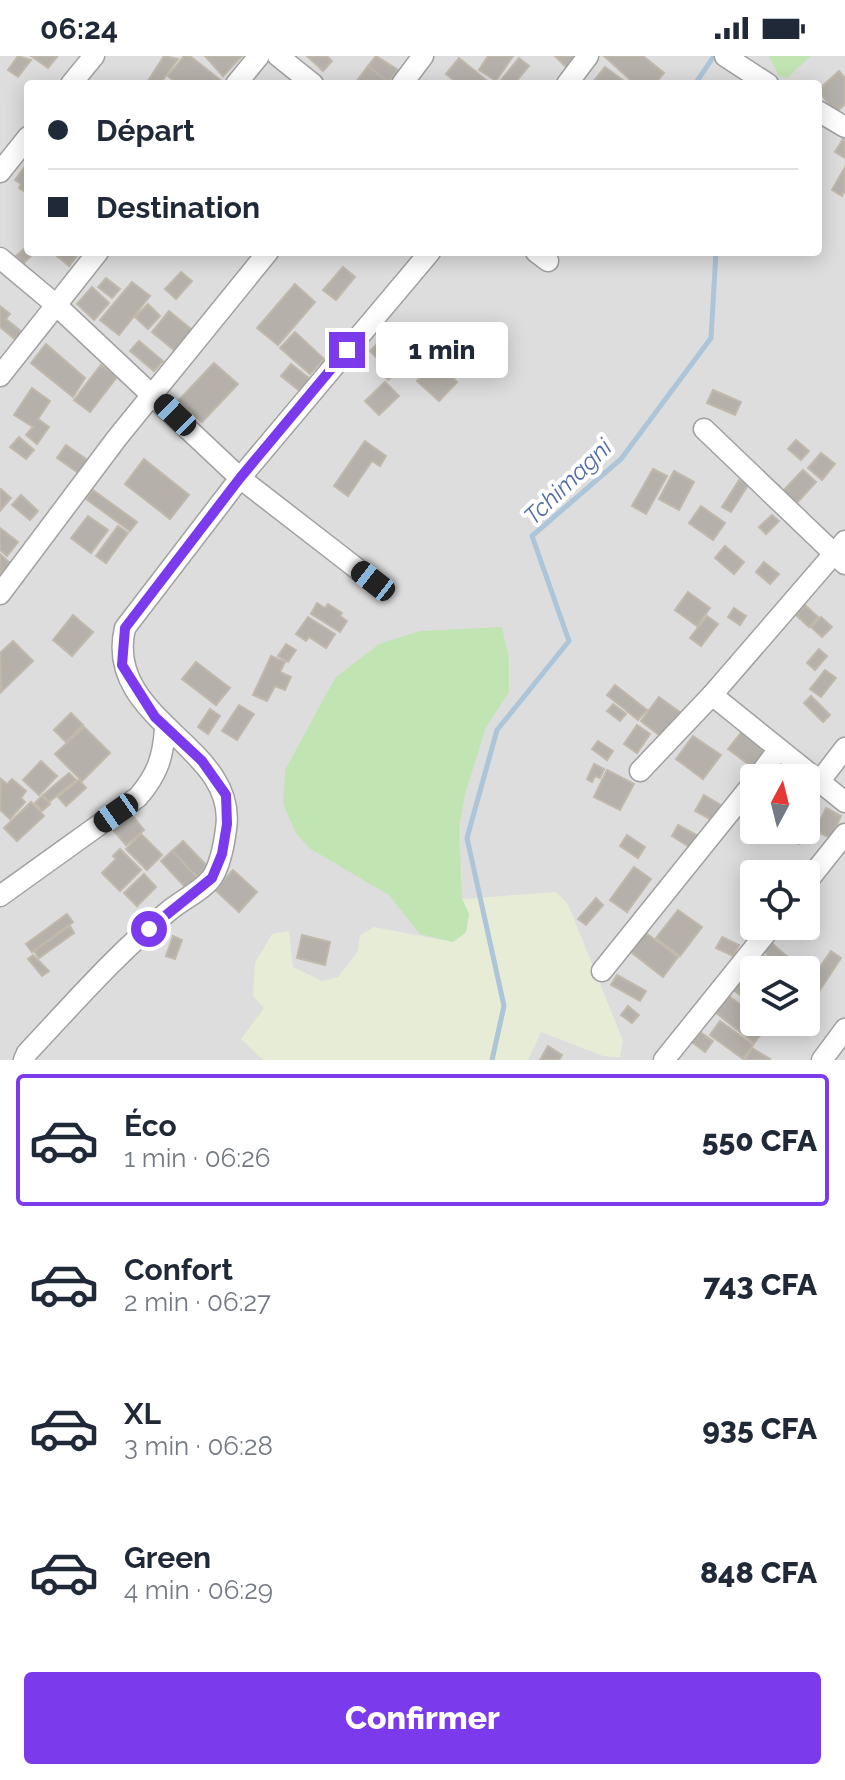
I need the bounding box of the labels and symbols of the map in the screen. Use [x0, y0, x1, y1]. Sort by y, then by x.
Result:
callout: 1 min [375, 322, 507, 378]
route end [329, 332, 365, 368]
car [149, 390, 201, 440]
water label: Tchimagni [518, 432, 618, 531]
car [347, 557, 399, 605]
north arrow [740, 764, 820, 844]
car [89, 789, 143, 837]
route start [131, 911, 167, 947]

